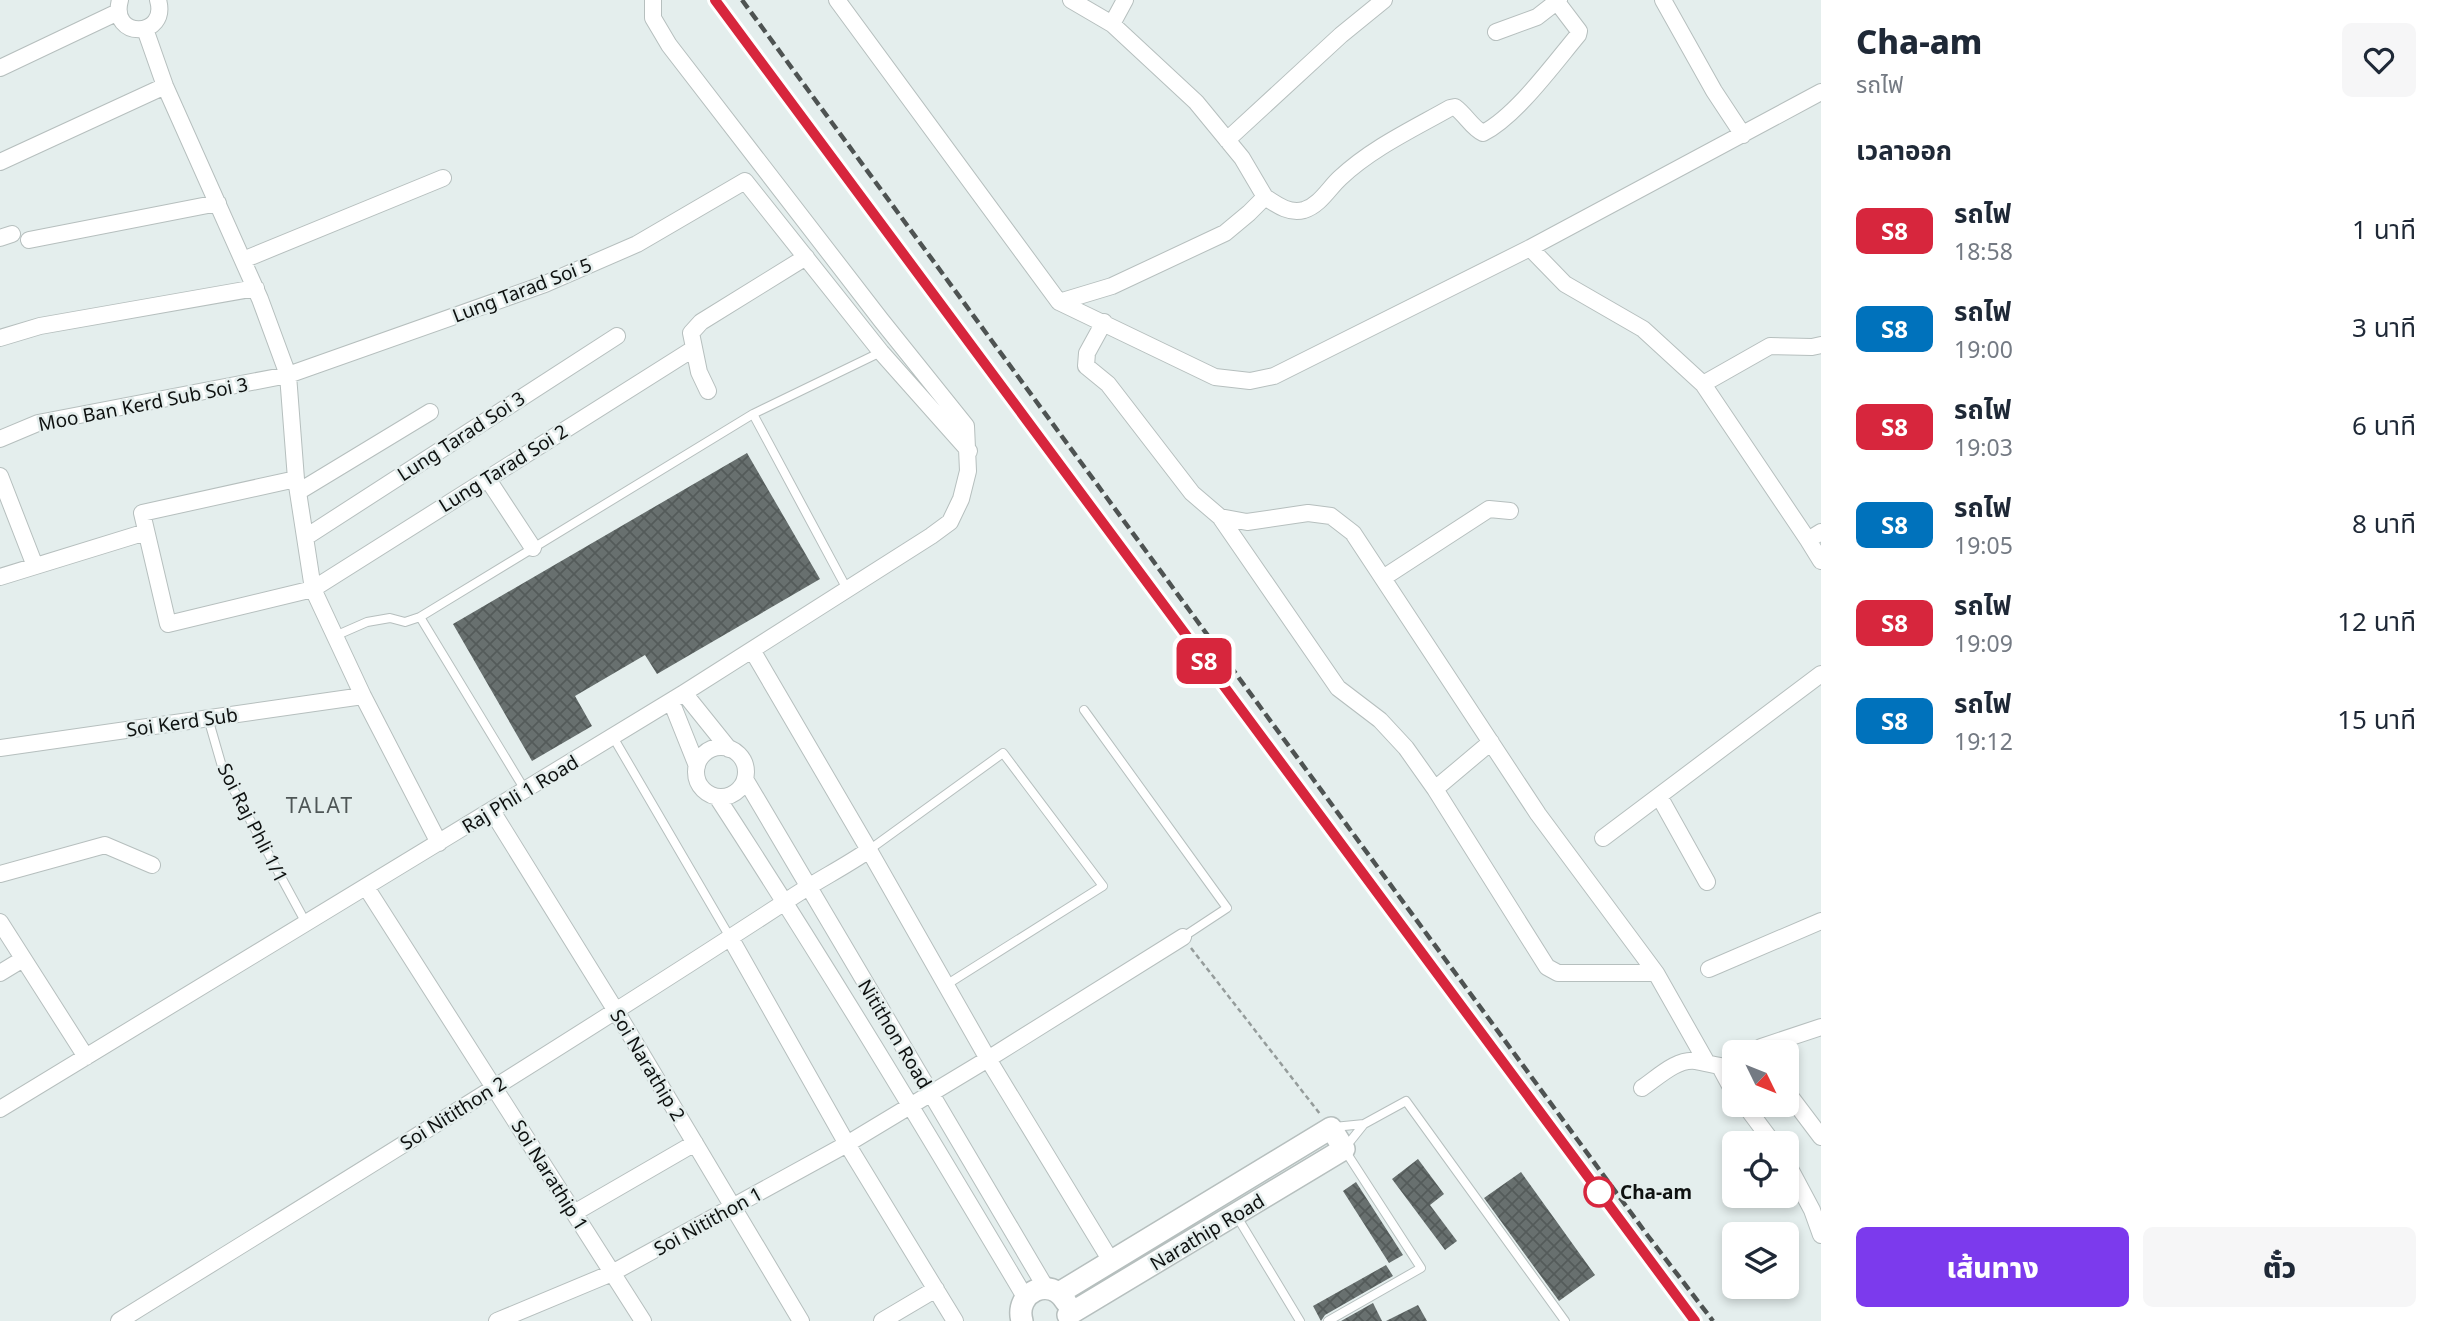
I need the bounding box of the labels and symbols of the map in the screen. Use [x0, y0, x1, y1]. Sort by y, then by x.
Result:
street label: Lung Tarad Soi 5 [449, 251, 595, 329]
street label: Moo Ban Kerd Sub Soi 3 [36, 371, 250, 437]
street label: Lung Tarad Soi 3 [392, 385, 530, 487]
street label: Lung Tarad Soi 2 [434, 418, 572, 518]
line badge: S8 [1172, 638, 1236, 684]
street label: Soi Kerd Sub [125, 701, 239, 743]
street label: Raj Phli 1 Road [457, 749, 583, 839]
street label: Soi Raj Phli 1/1 [212, 759, 294, 887]
district label: TALAT [286, 791, 354, 819]
street label: Nitithon Road [852, 974, 938, 1094]
street label: Soi Narathip 2 [604, 1004, 692, 1126]
north arrow [1722, 1040, 1799, 1116]
street label: Soi Nitithon 2 [395, 1070, 511, 1156]
street label: Soi Narathip 1 [506, 1115, 594, 1235]
marker: Cha-am [1584, 1177, 1614, 1207]
place label: Cha-am [1620, 1179, 1692, 1205]
street label: Soi Nitithon 1 [649, 1180, 767, 1262]
street label: Narathip Road [1145, 1188, 1269, 1276]

